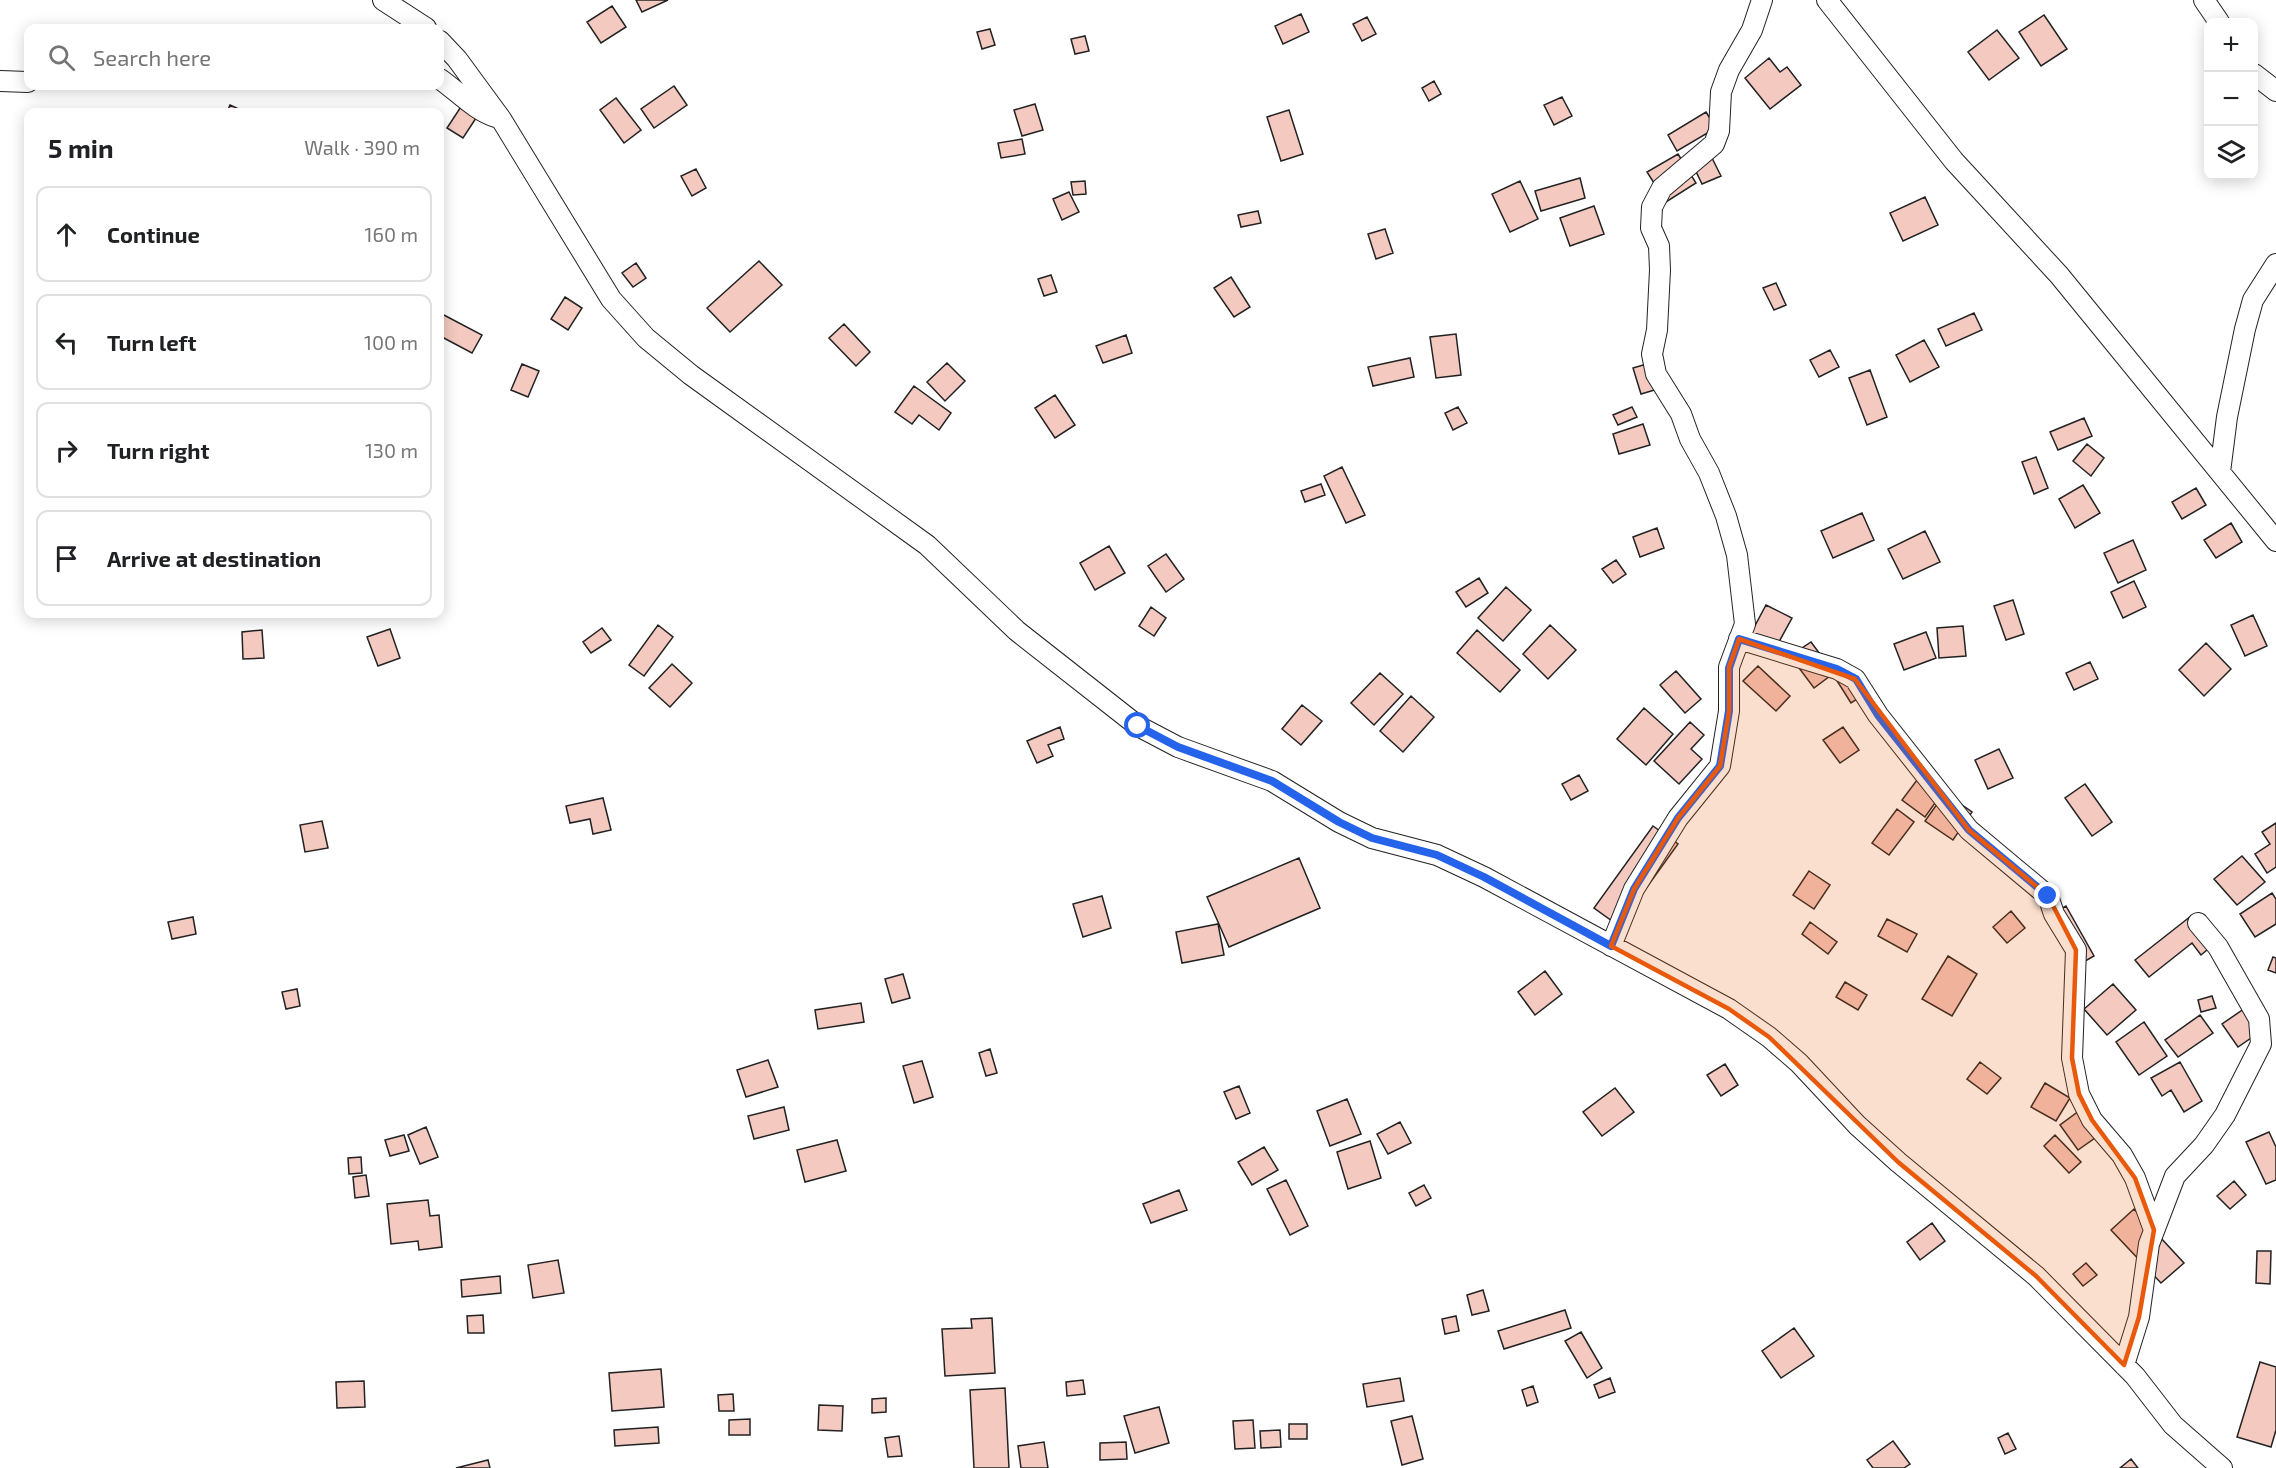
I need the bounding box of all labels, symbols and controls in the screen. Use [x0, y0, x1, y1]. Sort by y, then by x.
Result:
map controls [2204, 18, 2258, 180]
button: + [2204, 18, 2258, 72]
search box [24, 24, 444, 90]
icon: search [45, 41, 78, 74]
text: Search here [93, 44, 211, 70]
button: − [2204, 72, 2258, 126]
button: layers [2204, 126, 2258, 180]
text: 5 min [48, 132, 114, 163]
text: Walk · 390 m [304, 135, 420, 159]
icon: ahead [50, 218, 83, 251]
text: Continue [107, 221, 200, 247]
text: 160 m [365, 222, 418, 246]
icon: left [50, 326, 83, 359]
text: Turn left [107, 329, 196, 355]
text: 100 m [364, 330, 418, 354]
icon: right [50, 434, 83, 467]
text: Turn right [107, 437, 209, 463]
text: 130 m [365, 438, 418, 462]
icon: arrive [50, 542, 83, 575]
text: Arrive at destination [107, 545, 321, 571]
route start [1124, 712, 1150, 738]
route end [2034, 882, 2060, 908]

